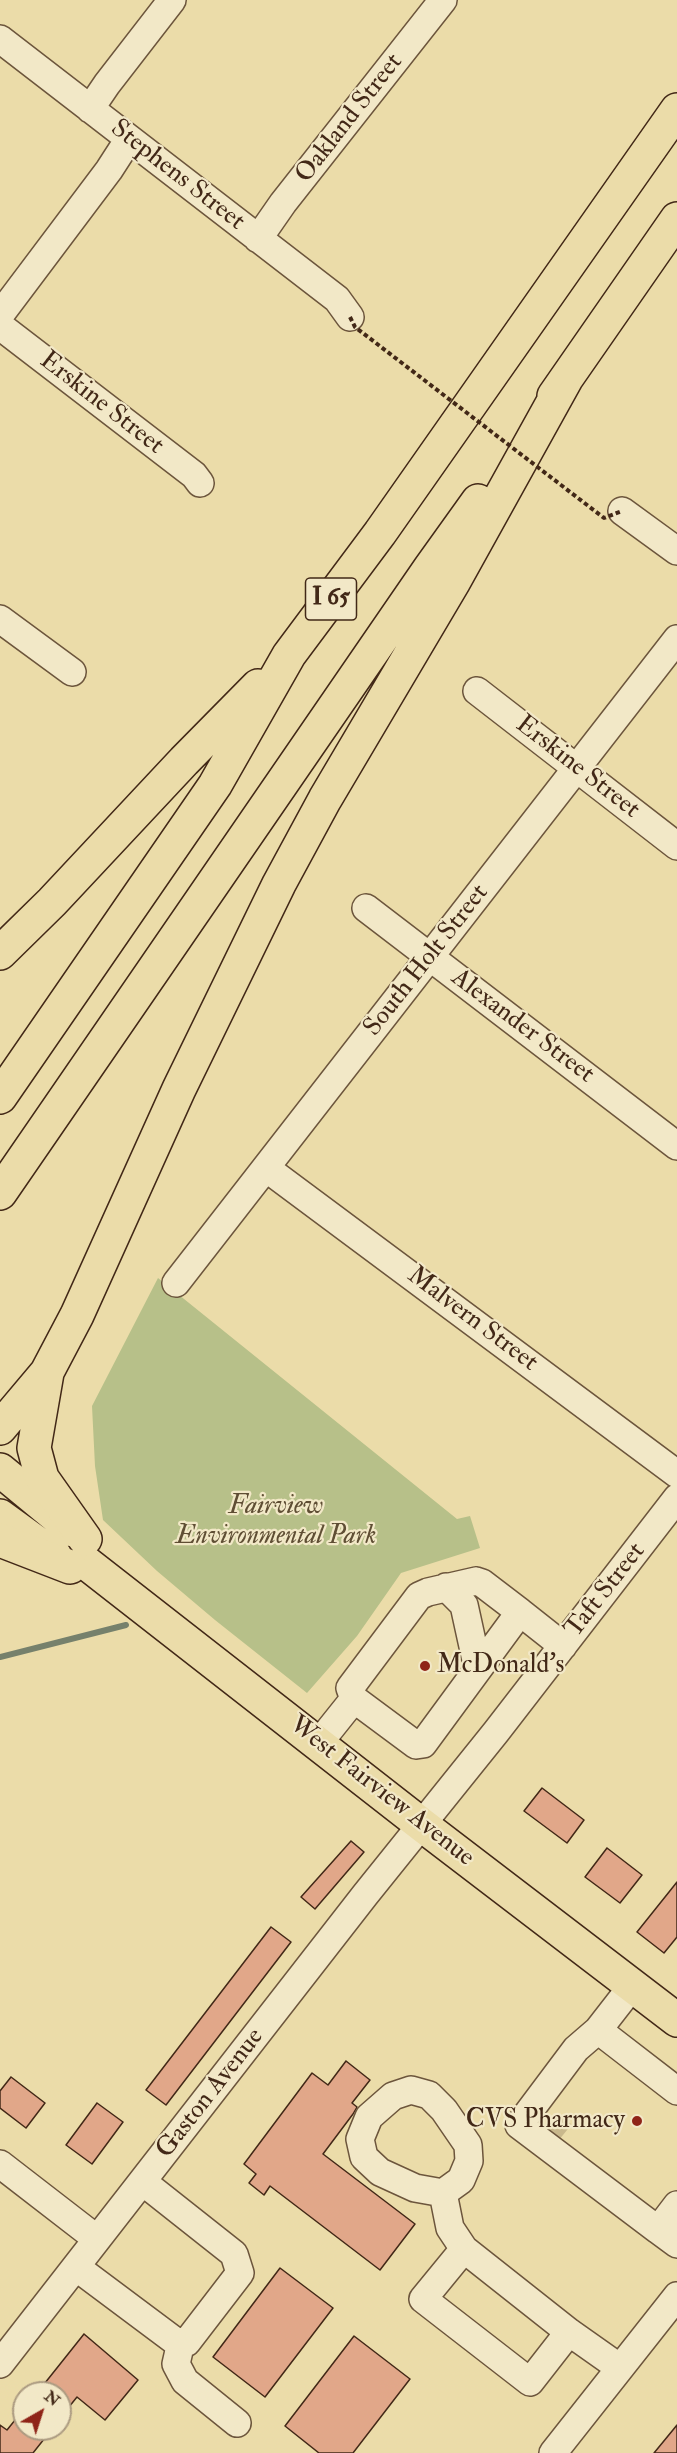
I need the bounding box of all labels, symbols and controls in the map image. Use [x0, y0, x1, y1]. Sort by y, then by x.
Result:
street label: Oakland Street [290, 48, 410, 190]
street label: Stephens Street [104, 114, 250, 238]
street label: Erskine Street [33, 346, 169, 462]
road number: I 65 [306, 578, 356, 620]
street label: Erskine Street [509, 710, 645, 826]
street label: South Holt Street [358, 879, 496, 1043]
street label: Alexander Street [444, 963, 600, 1091]
street label: Malvern Street [401, 1261, 543, 1379]
park label: Fairview Environmental Park [176, 1491, 376, 1552]
street label: Taft Street [559, 1537, 653, 1645]
place label: McDonald's [437, 1650, 564, 1682]
marker: McDonald's [418, 1659, 432, 1673]
street label: West Fairview Avenue [282, 1710, 480, 1874]
street label: Gaston Avenue [151, 2023, 271, 2165]
place label: CVS Pharmacy [466, 2105, 625, 2137]
marker: CVS Pharmacy [630, 2114, 644, 2128]
north arrow [12, 2381, 72, 2441]
text: N [40, 2386, 64, 2411]

